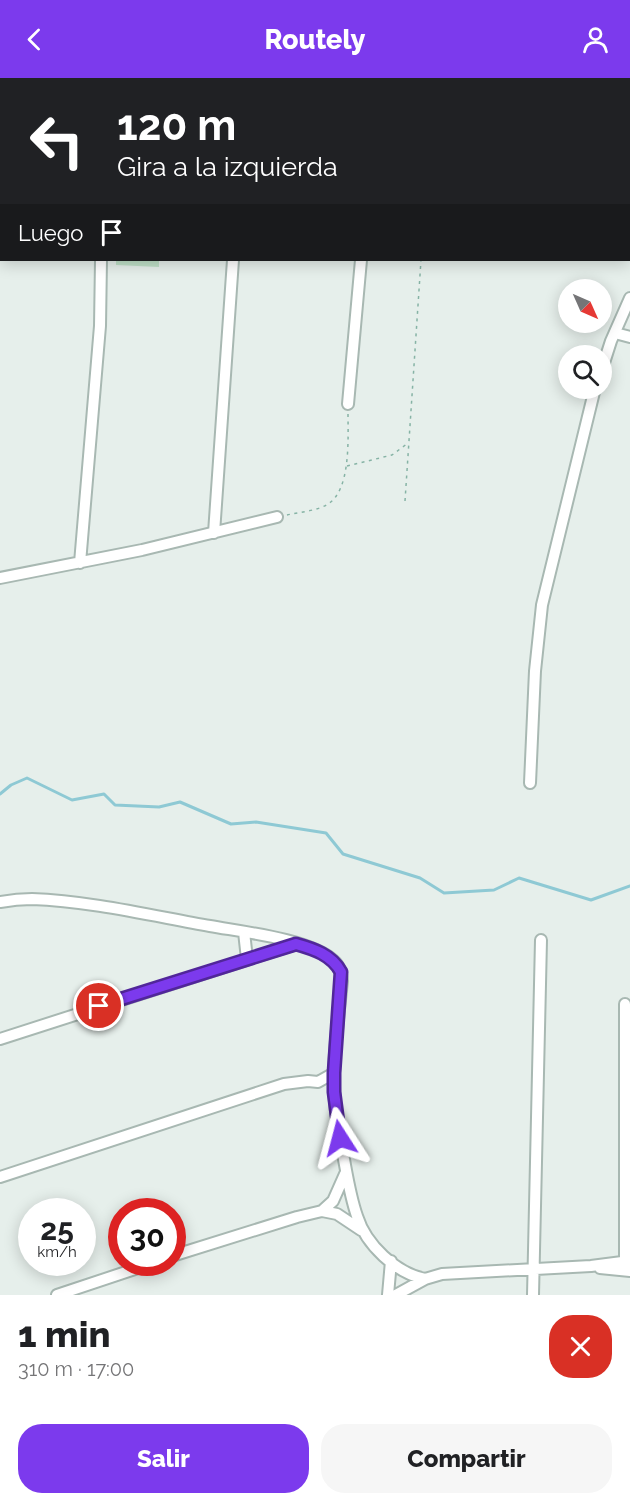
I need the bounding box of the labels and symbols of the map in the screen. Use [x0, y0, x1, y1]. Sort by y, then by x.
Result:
north arrow [558, 279, 612, 333]
pin [73, 980, 124, 1031]
position arrow [308, 1106, 372, 1170]
speed limit sign: 30 [108, 1198, 186, 1276]

